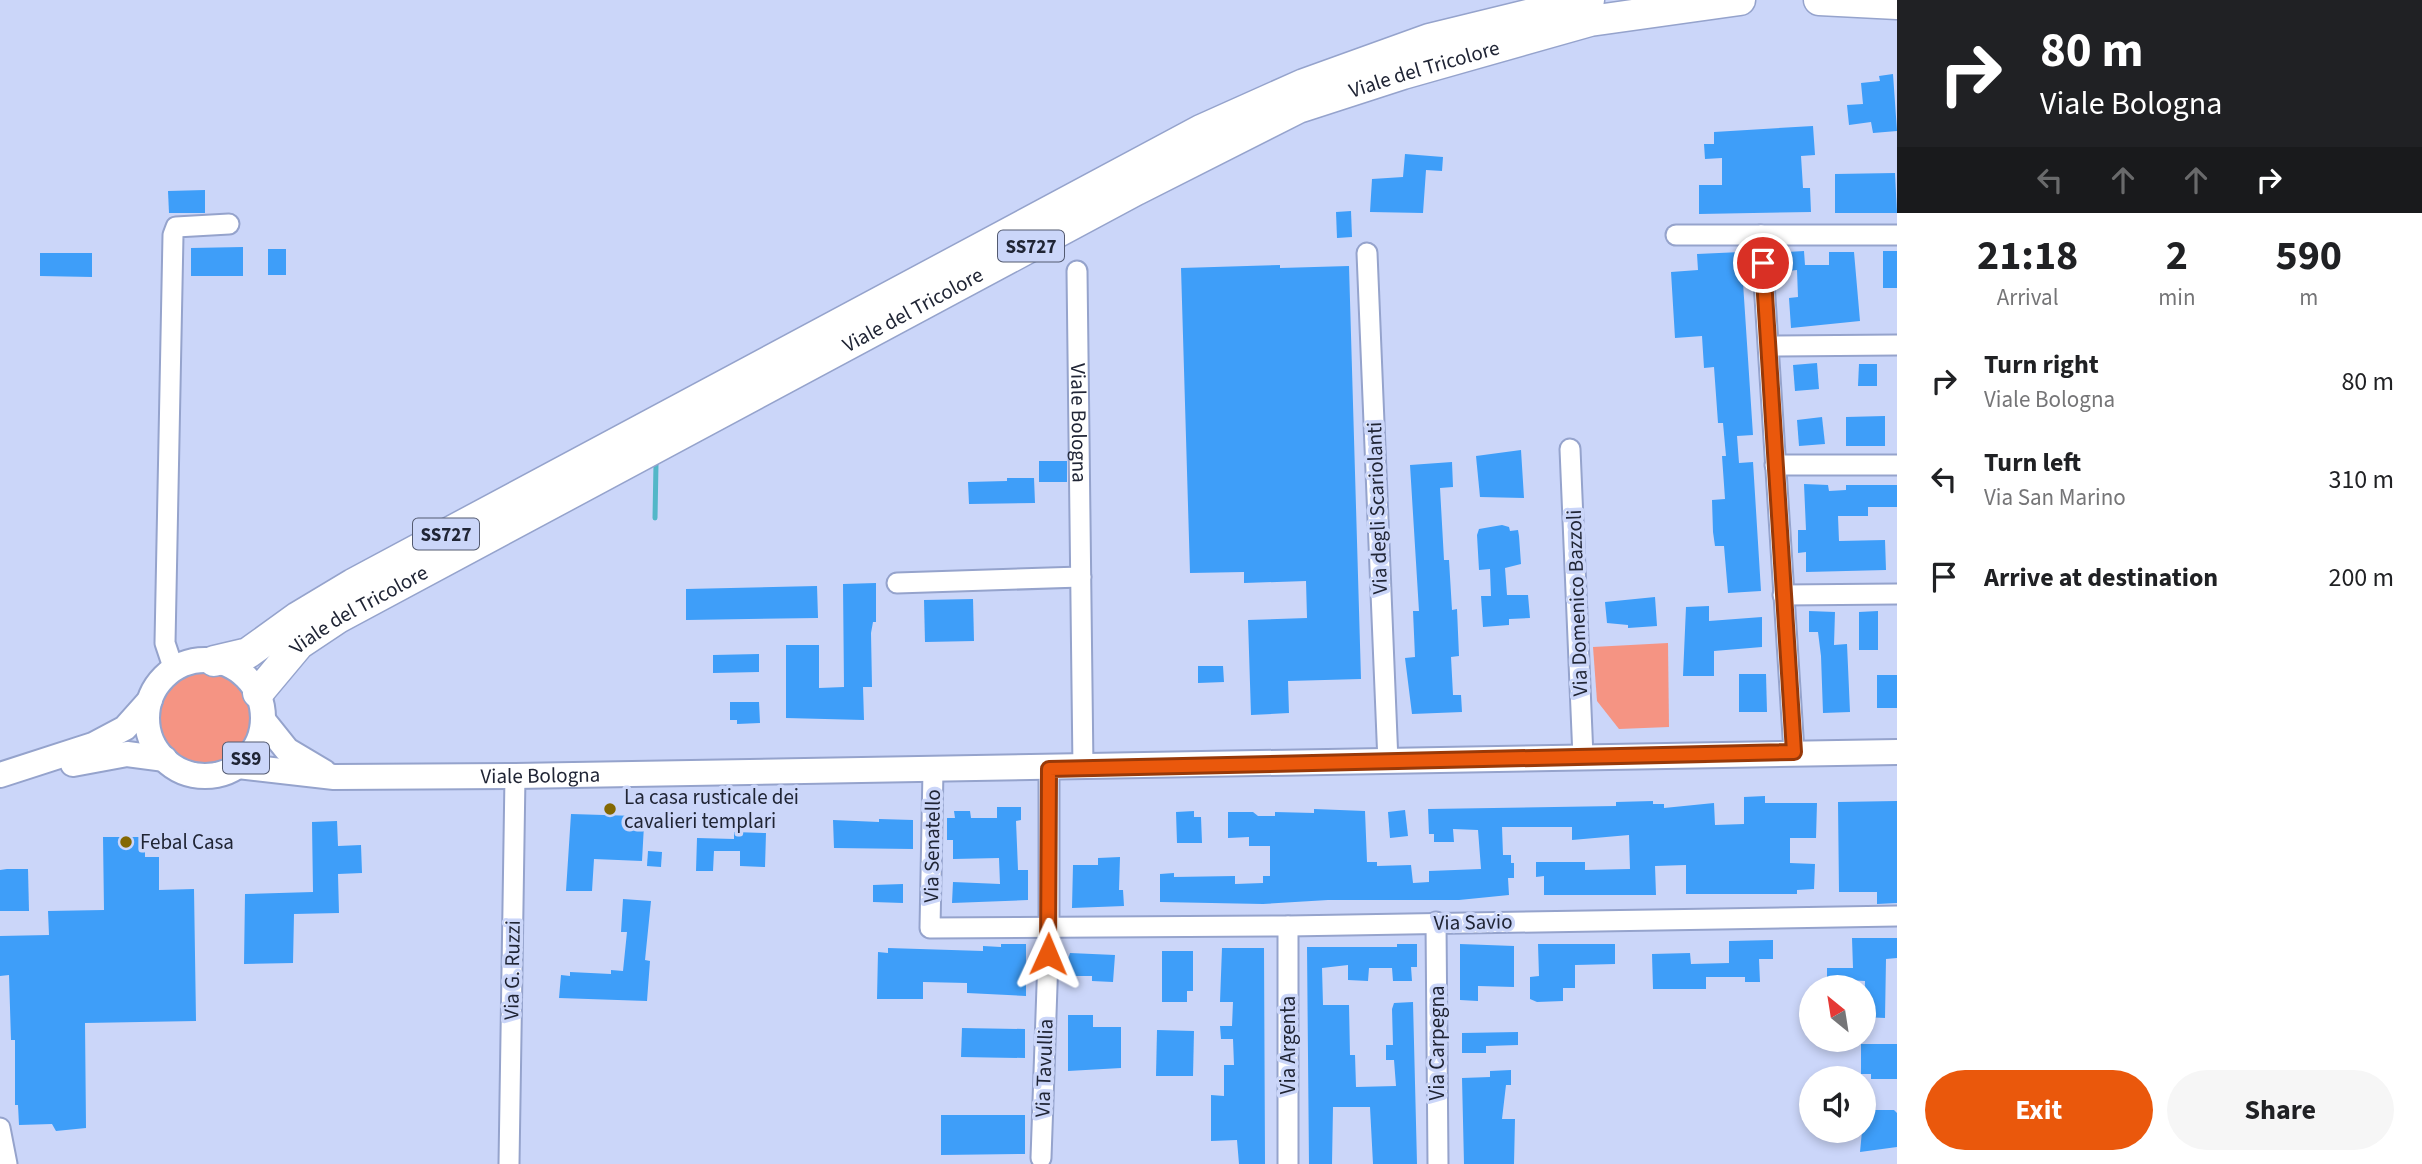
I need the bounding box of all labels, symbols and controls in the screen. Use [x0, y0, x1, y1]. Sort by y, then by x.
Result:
text: 80 m [2040, 16, 2144, 86]
icon: right [1925, 28, 2016, 119]
street label: Viale del Tricolore [1345, 32, 1503, 106]
text: Viale Bologna [2040, 81, 2222, 127]
icon: left [2031, 161, 2069, 199]
icon: ahead [2104, 161, 2142, 199]
icon: ahead [2177, 161, 2215, 199]
icon: right [2250, 161, 2288, 199]
text: 21:18 [1977, 226, 2078, 286]
text: 2 [2166, 226, 2188, 286]
text: 590 [2275, 226, 2342, 286]
road number: SS727 [998, 230, 1064, 262]
pin [1733, 233, 1793, 293]
icon: arrive [1744, 244, 1782, 282]
street label: Viale del Tricolore [837, 260, 989, 360]
text: Arrival [1997, 281, 2059, 314]
text: min [2158, 281, 2196, 314]
text: m [2299, 281, 2318, 314]
text: Turn right [1984, 346, 2099, 383]
icon: right [1925, 362, 1963, 400]
street label: Viale Bologna [1063, 363, 1095, 483]
text: 80 m [2341, 363, 2394, 400]
text: Viale Bologna [1984, 383, 2115, 416]
street label: Via degli Scariolanti [1359, 421, 1395, 595]
text: Turn left [1984, 444, 2081, 481]
icon: left [1925, 460, 1963, 498]
text: 310 m [2328, 461, 2394, 498]
text: Via San Marino [1984, 481, 2126, 514]
street label: Via Domenico Bazzoli [1559, 509, 1595, 697]
road number: SS727 [413, 519, 479, 550]
street label: Viale del Tricolore [282, 557, 433, 660]
icon: arrive [1925, 558, 1963, 596]
text: Arrive at destination [1984, 559, 2218, 596]
text: 200 m [2328, 559, 2394, 596]
road number: SS9 [223, 743, 269, 774]
street label: Viale Bologna [480, 760, 600, 791]
place label: La casa rusticale dei cavalieri templari [624, 782, 799, 836]
street label: Via Senatello [916, 789, 948, 903]
marker: La casa rusticale dei cavalieri templari [602, 801, 618, 817]
place label: Febal Casa [140, 827, 234, 857]
marker: Febal Casa [118, 834, 134, 850]
street label: Via Savio [1433, 906, 1513, 938]
position arrow [1011, 917, 1085, 991]
street label: Via G. Ruzzi [496, 920, 528, 1020]
north arrow [1799, 975, 1876, 1052]
map controls [1799, 975, 1876, 1143]
street label: Via Carpegna [1422, 985, 1452, 1101]
street label: Via Argenta [1273, 996, 1303, 1094]
street label: Via Tavullia [1027, 1018, 1061, 1118]
button: sound [1799, 1066, 1876, 1143]
button: Exit [1925, 1070, 2153, 1150]
button: Share [2167, 1070, 2394, 1150]

